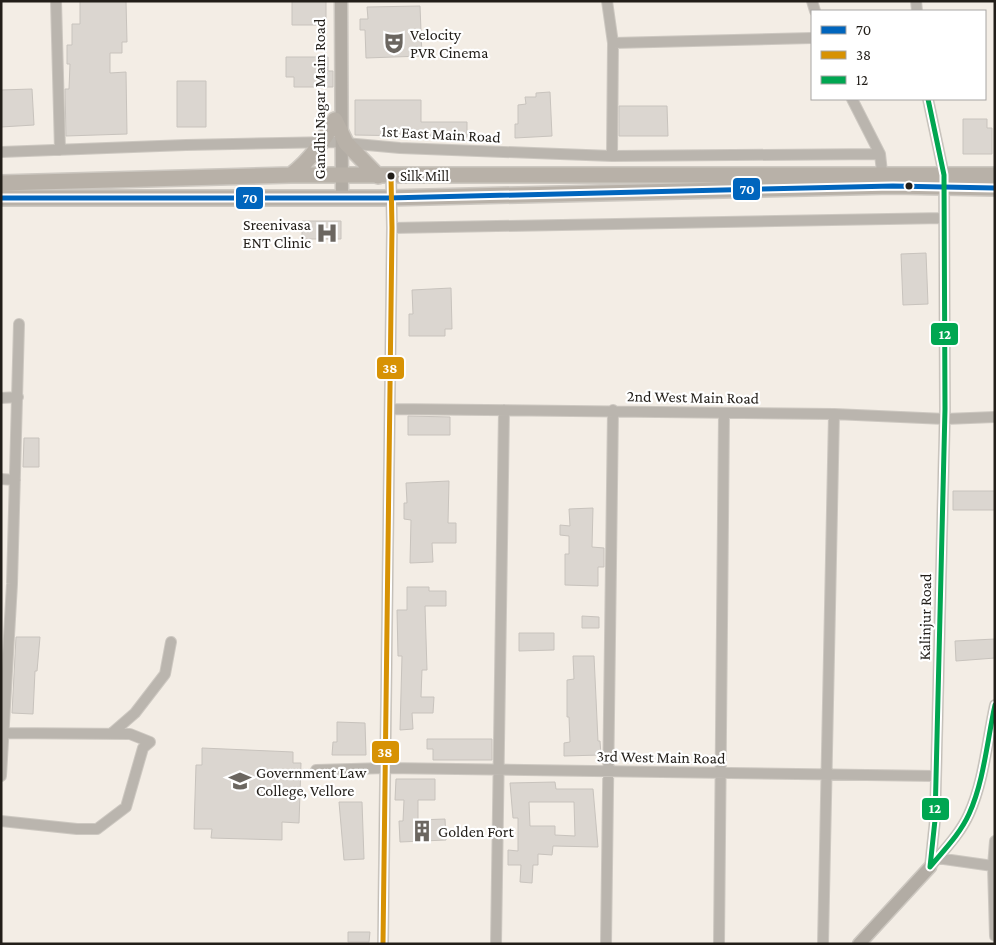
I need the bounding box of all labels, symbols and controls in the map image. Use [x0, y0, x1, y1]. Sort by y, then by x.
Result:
legend [811, 10, 986, 100]
street label: Gandhi Nagar Main Road [311, 18, 329, 179]
text: 70 [856, 22, 871, 38]
place label: Velocity PVR Cinema [410, 26, 489, 61]
theatre icon: Velocity PVR Cinema [381, 30, 407, 56]
text: 38 [856, 47, 871, 63]
text: 12 [856, 72, 868, 88]
street label: 1st East Main Road [381, 122, 502, 146]
place label: Silk Mill [400, 168, 449, 184]
marker: Silk Mill [386, 171, 396, 181]
line badge: 70 [732, 177, 761, 201]
text: 70 [739, 181, 755, 197]
unlabelled marker [904, 181, 914, 191]
line badge: 70 [235, 186, 264, 210]
text: 70 [242, 190, 258, 206]
place label: Sreenivasa ENT Clinic [243, 216, 312, 251]
hospital icon: Sreenivasa ENT Clinic [314, 220, 340, 246]
line badge: 12 [930, 322, 959, 346]
text: 12 [939, 326, 951, 342]
line badge: 38 [376, 356, 405, 380]
text: 38 [383, 360, 397, 376]
street label: 2nd West Main Road [627, 387, 760, 407]
street label: Kalinjur Road [916, 573, 935, 661]
line badge: 38 [371, 740, 400, 764]
text: 38 [378, 744, 392, 760]
street label: 3rd West Main Road [596, 747, 726, 767]
place label: Government Law College, Vellore [256, 764, 367, 800]
school or university icon: Government Law College, Vellore [227, 768, 253, 794]
line badge: 12 [921, 797, 950, 821]
text: 12 [929, 800, 941, 816]
building icon: Golden Fort [409, 818, 435, 844]
place label: Golden Fort [438, 823, 514, 840]

